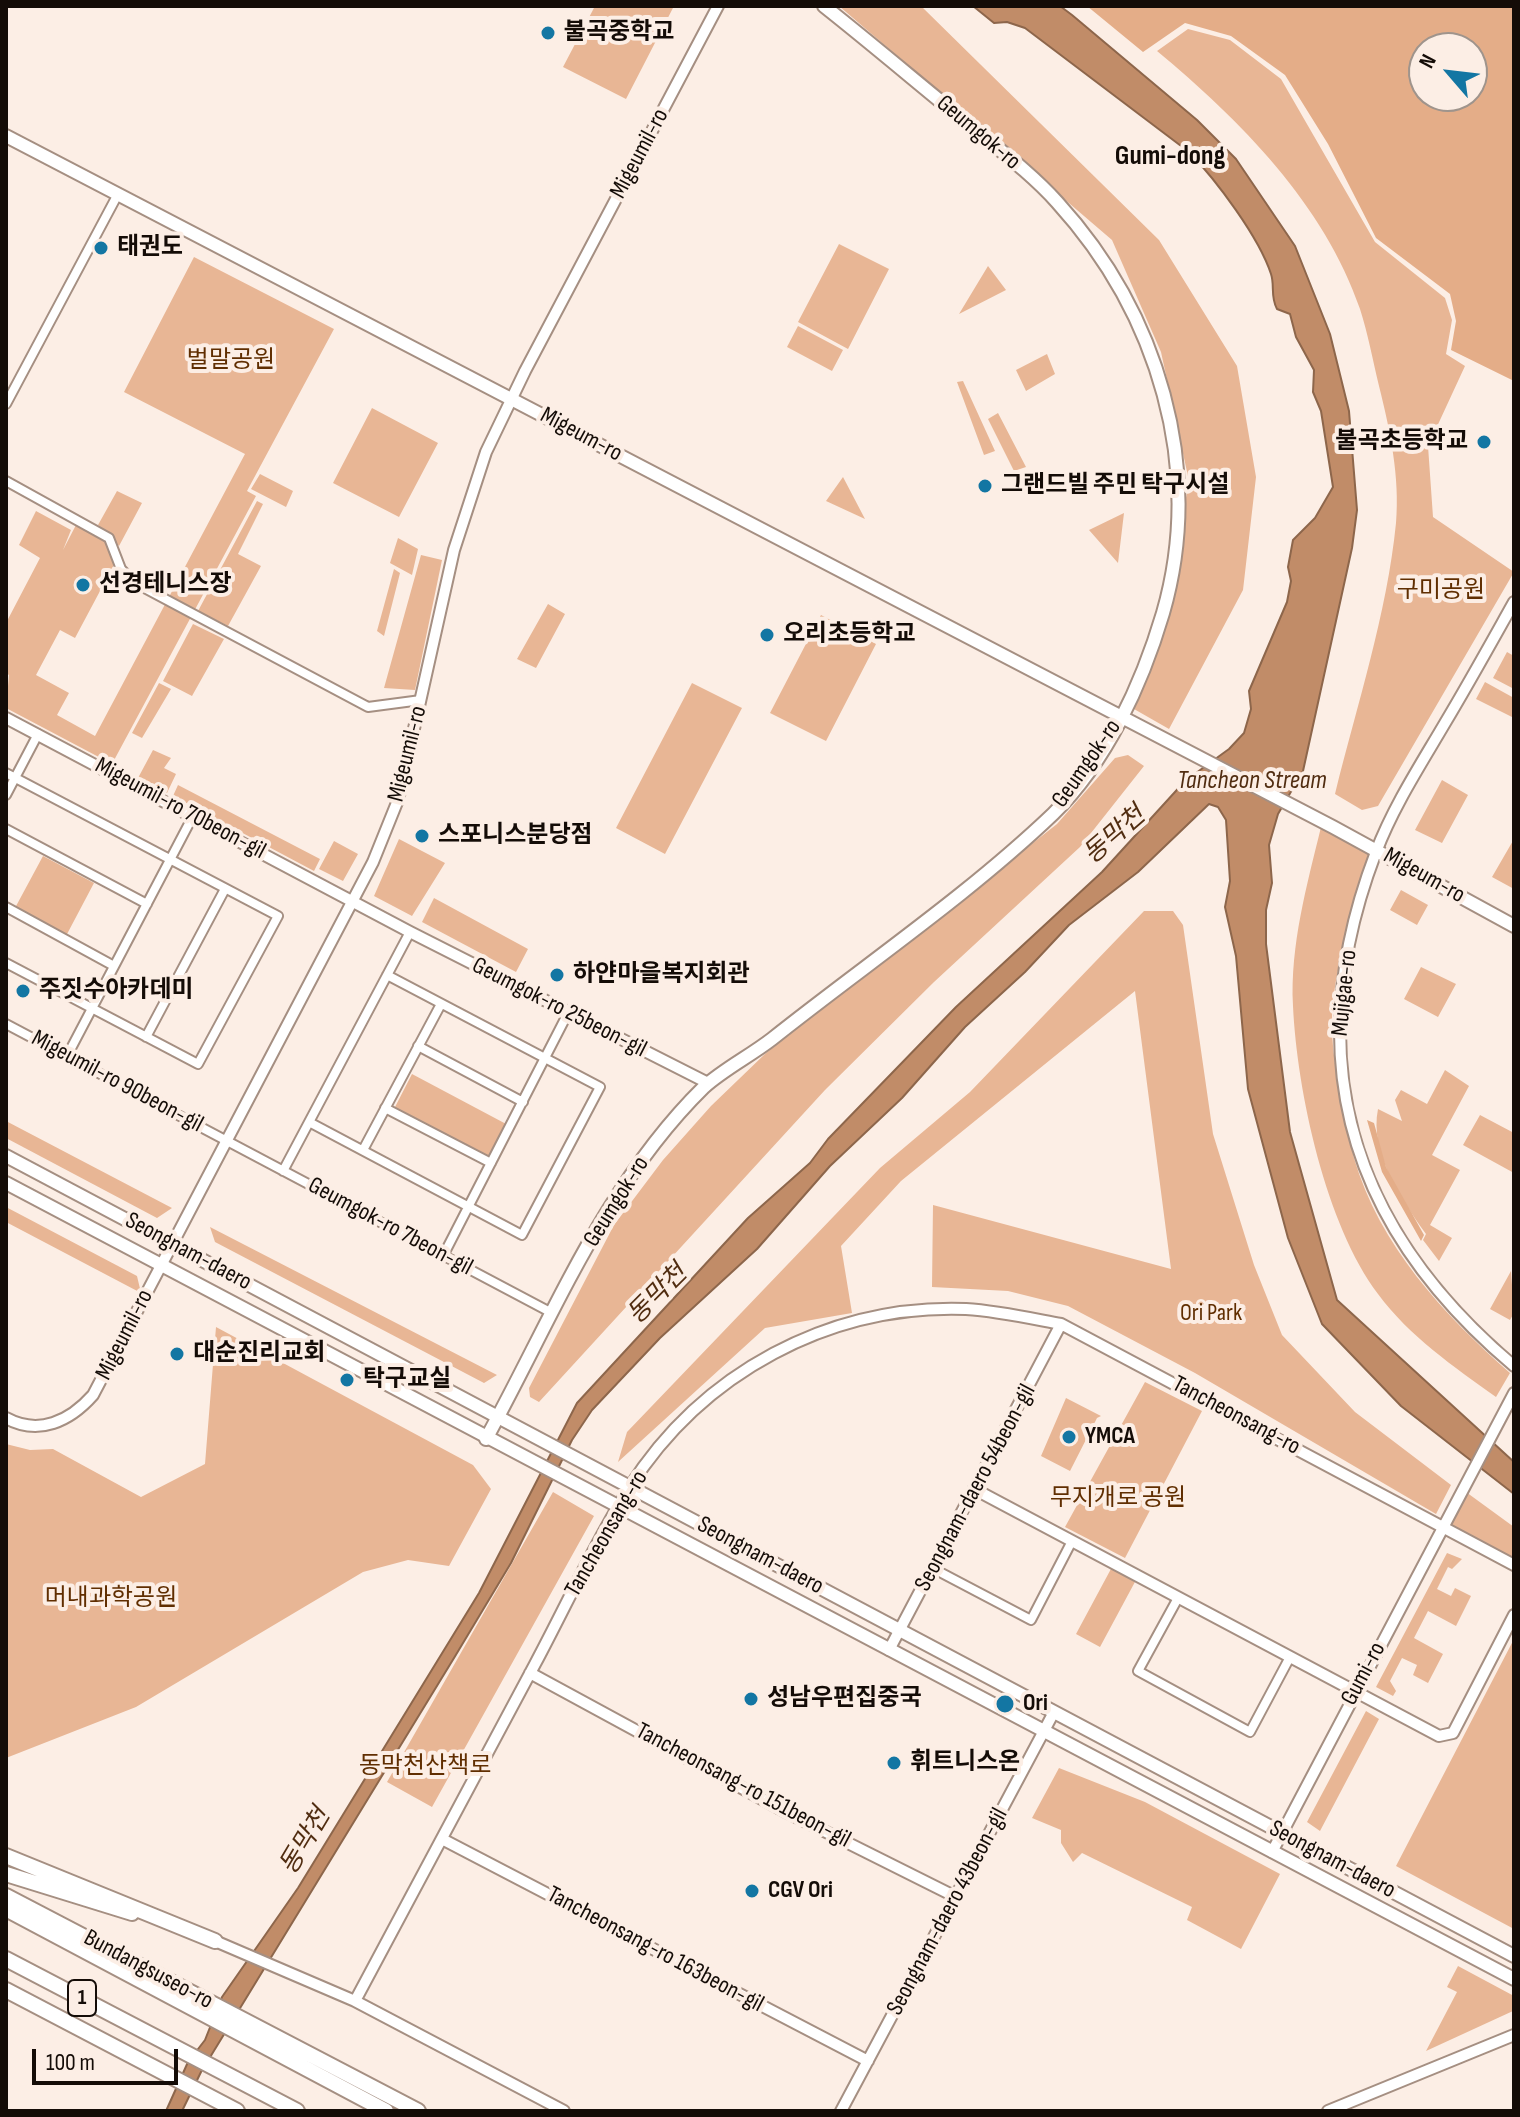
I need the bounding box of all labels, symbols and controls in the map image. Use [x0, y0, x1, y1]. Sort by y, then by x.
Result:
place label: 불곡중학교 [564, 19, 674, 47]
marker: 불곡중학교 [539, 24, 557, 42]
north arrow [1408, 32, 1488, 112]
text: N [1413, 50, 1443, 73]
street label: Geumgok-ro [930, 90, 1026, 176]
street label: Migeumil-ro [604, 104, 676, 204]
district label: Gumi-dong [1115, 140, 1225, 174]
place label: 태권도 [117, 234, 183, 262]
marker: 태권도 [92, 239, 110, 257]
park label: 벌말공원 [187, 347, 275, 375]
street label: Migeum-ro [535, 401, 627, 469]
place label: 불곡초등학교 [1336, 428, 1468, 456]
marker: 불곡초등학교 [1475, 433, 1493, 451]
place label: 그랜드빌 주민 탁구시설 [1001, 472, 1229, 500]
marker: 그랜드빌 주민 탁구시설 [976, 477, 994, 495]
place label: 선경테니스장 [99, 571, 231, 599]
marker: 선경테니스장 [74, 576, 92, 594]
park label: 구미공원 [1397, 577, 1485, 605]
place label: 오리초등학교 [783, 621, 915, 649]
marker: 오리초등학교 [758, 626, 776, 644]
street label: Migeumil-ro [382, 703, 434, 805]
street label: Geumgok-ro [1046, 714, 1128, 814]
street label: Migeumil-ro 70beon-gil [90, 752, 270, 866]
water label: Tancheon Stream [1177, 765, 1327, 797]
water label: 동막천 [1078, 801, 1152, 871]
place label: 스포니스분당점 [438, 822, 593, 850]
marker: 스포니스분당점 [413, 827, 431, 845]
street label: Migeum-ro [1378, 842, 1470, 910]
street label: Mujigae-ro [1326, 948, 1364, 1038]
street label: Geumgok-ro 25beon-gil [467, 952, 651, 1064]
place label: 하얀마을복지회관 [573, 961, 750, 989]
marker: 하얀마을복지회관 [548, 966, 566, 984]
place label: 주짓수아카데미 [39, 977, 194, 1005]
marker: 주짓수아카데미 [14, 982, 32, 1000]
street label: Migeumil-ro 90beon-gil [26, 1025, 208, 1139]
street label: Geumgok-ro [578, 1152, 656, 1252]
street label: Geumgok-ro 7beon-gil [303, 1172, 477, 1282]
street label: Seongnam-daero [120, 1207, 256, 1297]
water label: 동막천 [622, 1259, 694, 1331]
street label: Migeumil-ro [90, 1285, 160, 1385]
park label: Ori Park [1180, 1300, 1242, 1328]
place label: 대순진리교회 [193, 1340, 325, 1368]
marker: 대순진리교회 [168, 1345, 186, 1363]
place label: 탁구교실 [363, 1366, 451, 1394]
street label: Tancheonsang-ro [1167, 1370, 1305, 1462]
marker: 탁구교실 [338, 1371, 356, 1389]
street label: Seongnam-daero 54beon-gil [909, 1380, 1043, 1596]
place label: YMCA [1085, 1423, 1135, 1451]
marker: YMCA [1060, 1428, 1078, 1446]
street label: Tancheonsang-ro [559, 1466, 655, 1602]
park label: 무지개로 공원 [1050, 1485, 1186, 1513]
street label: Seongnam-daero [692, 1511, 828, 1601]
park label: 머내과학공원 [45, 1585, 177, 1613]
street label: Gumi-ro [1336, 1638, 1392, 1710]
place label: 성남우편집중국 [767, 1685, 922, 1713]
marker: 성남우편집중국 [742, 1690, 760, 1708]
place label: Ori [1023, 1690, 1048, 1718]
marker: Ori [994, 1693, 1016, 1715]
street label: Tancheonsang-ro 151beon-gil [631, 1717, 855, 1855]
place label: 휘트니스온 [910, 1749, 1020, 1777]
park label: 동막천산책로 [359, 1753, 491, 1781]
marker: 휘트니스온 [885, 1754, 903, 1772]
water label: 동막천 [274, 1803, 338, 1881]
street label: Seongnam-daero 43beon-gil [881, 1803, 1015, 2021]
street label: Seongnam-daero [1264, 1815, 1400, 1905]
place label: CGV Ori [768, 1877, 833, 1905]
street label: Tancheonsang-ro 163beon-gil [542, 1881, 768, 2019]
marker: CGV Ori [743, 1882, 761, 1900]
street label: Bundangsuseo-ro [78, 1924, 218, 2016]
road number: 1 [68, 1980, 96, 2016]
scale bar [36, 2033, 182, 2083]
text: 100 m [46, 2048, 95, 2077]

